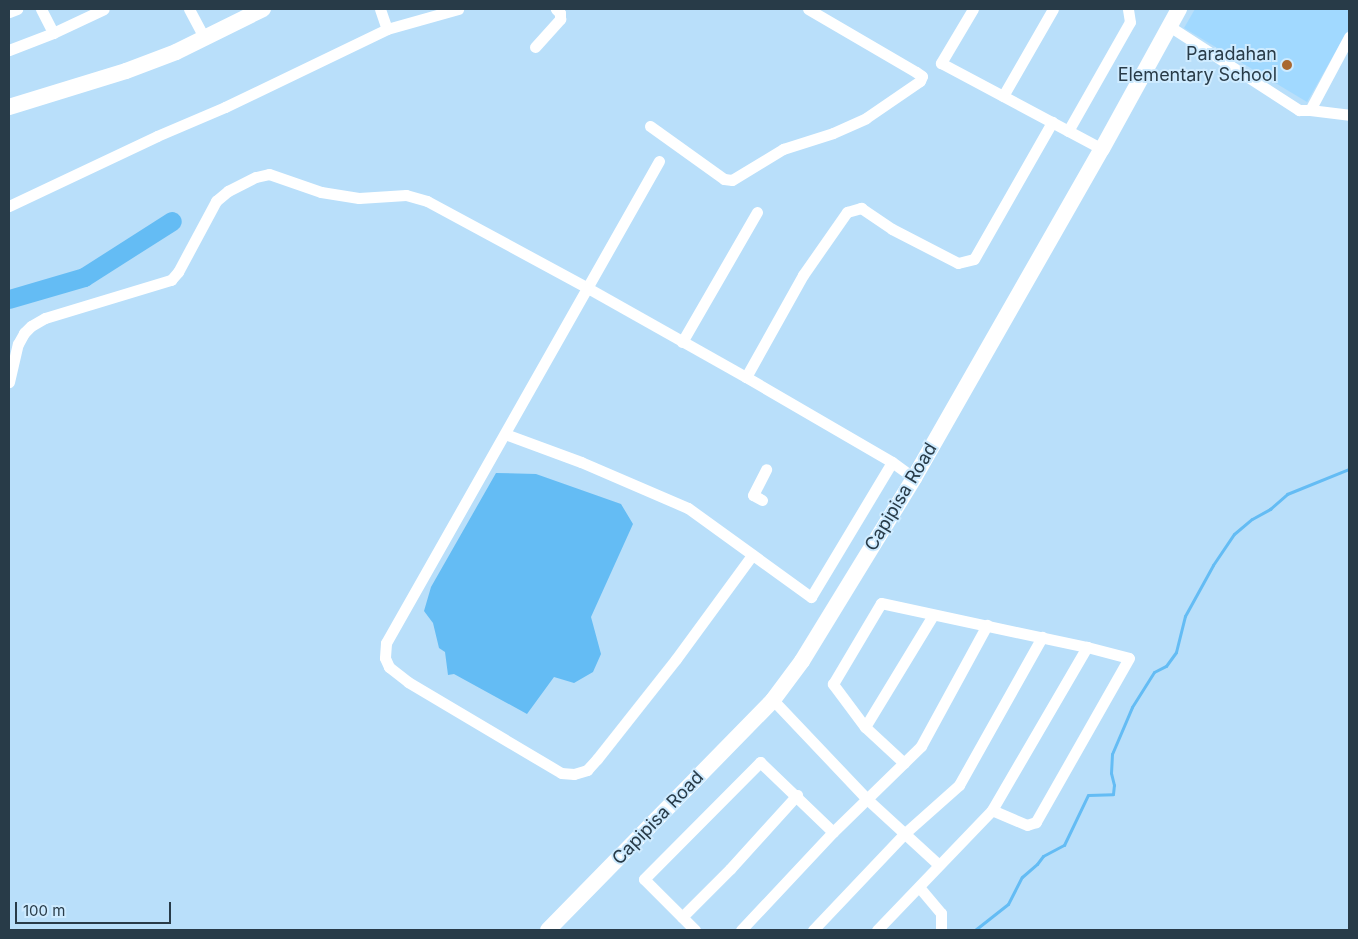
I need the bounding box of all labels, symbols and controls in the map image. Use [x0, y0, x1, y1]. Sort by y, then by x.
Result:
place label: Paradahan Elementary School [1118, 44, 1277, 86]
marker: Paradahan Elementary School [1281, 59, 1293, 71]
street label: Capipisa Road [860, 439, 942, 555]
street label: Capipisa Road [608, 767, 708, 869]
scale bar [18, 892, 174, 924]
text: 100 m [23, 901, 65, 920]

